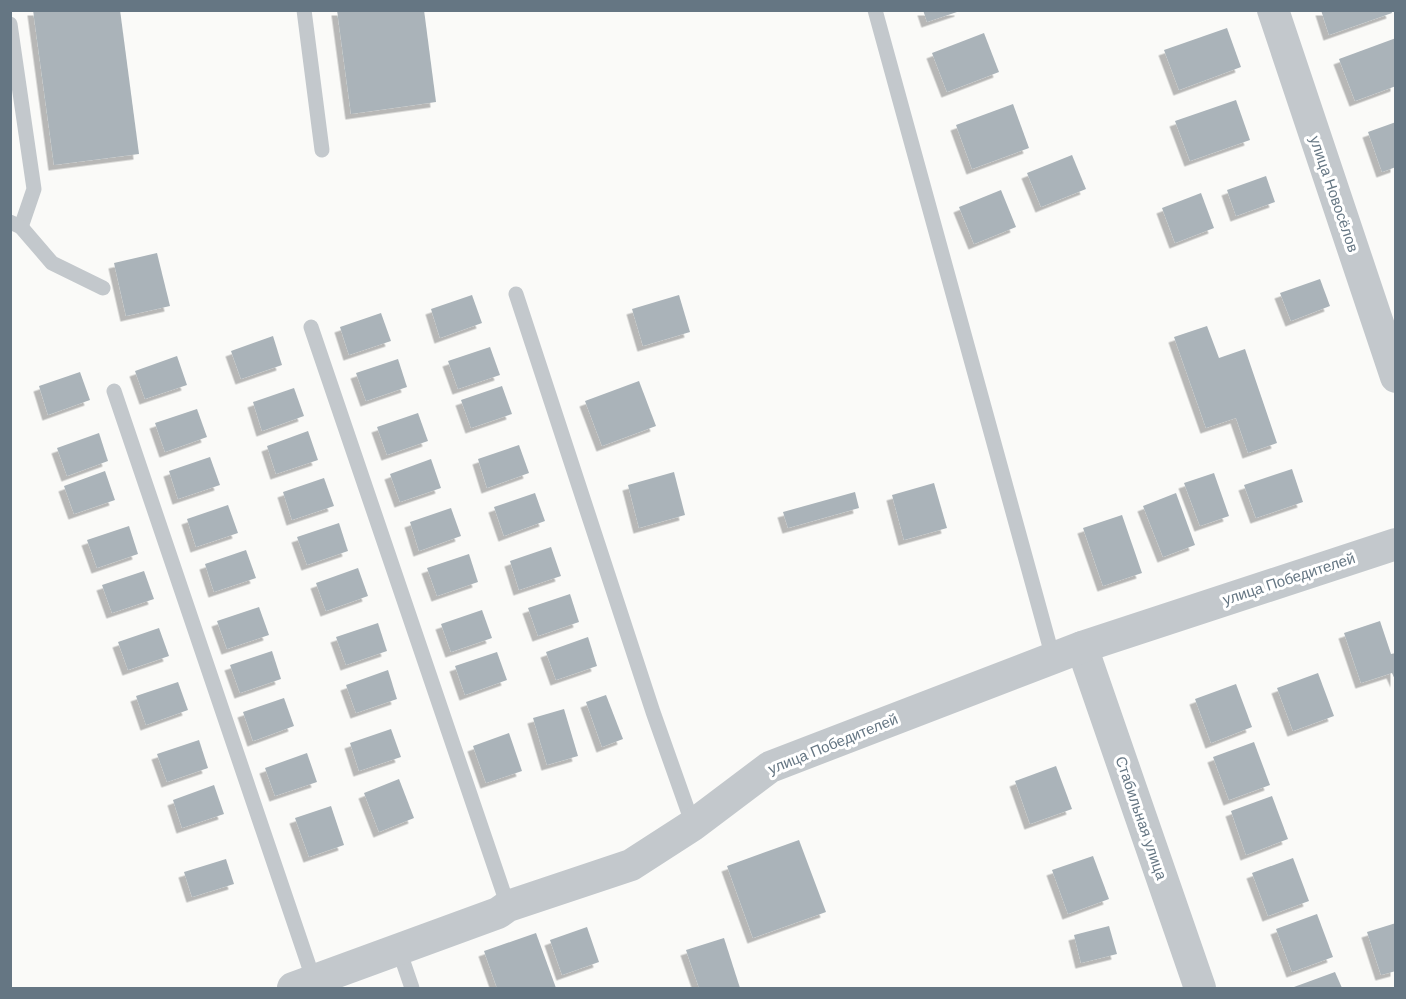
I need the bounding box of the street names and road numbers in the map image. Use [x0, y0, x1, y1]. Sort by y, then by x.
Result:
street label: улица Новосёлов [1307, 133, 1362, 254]
street label: улица Победителей [1221, 549, 1357, 608]
street label: улица Победителей [766, 710, 900, 777]
street label: Стабильная улица [1112, 754, 1171, 882]

